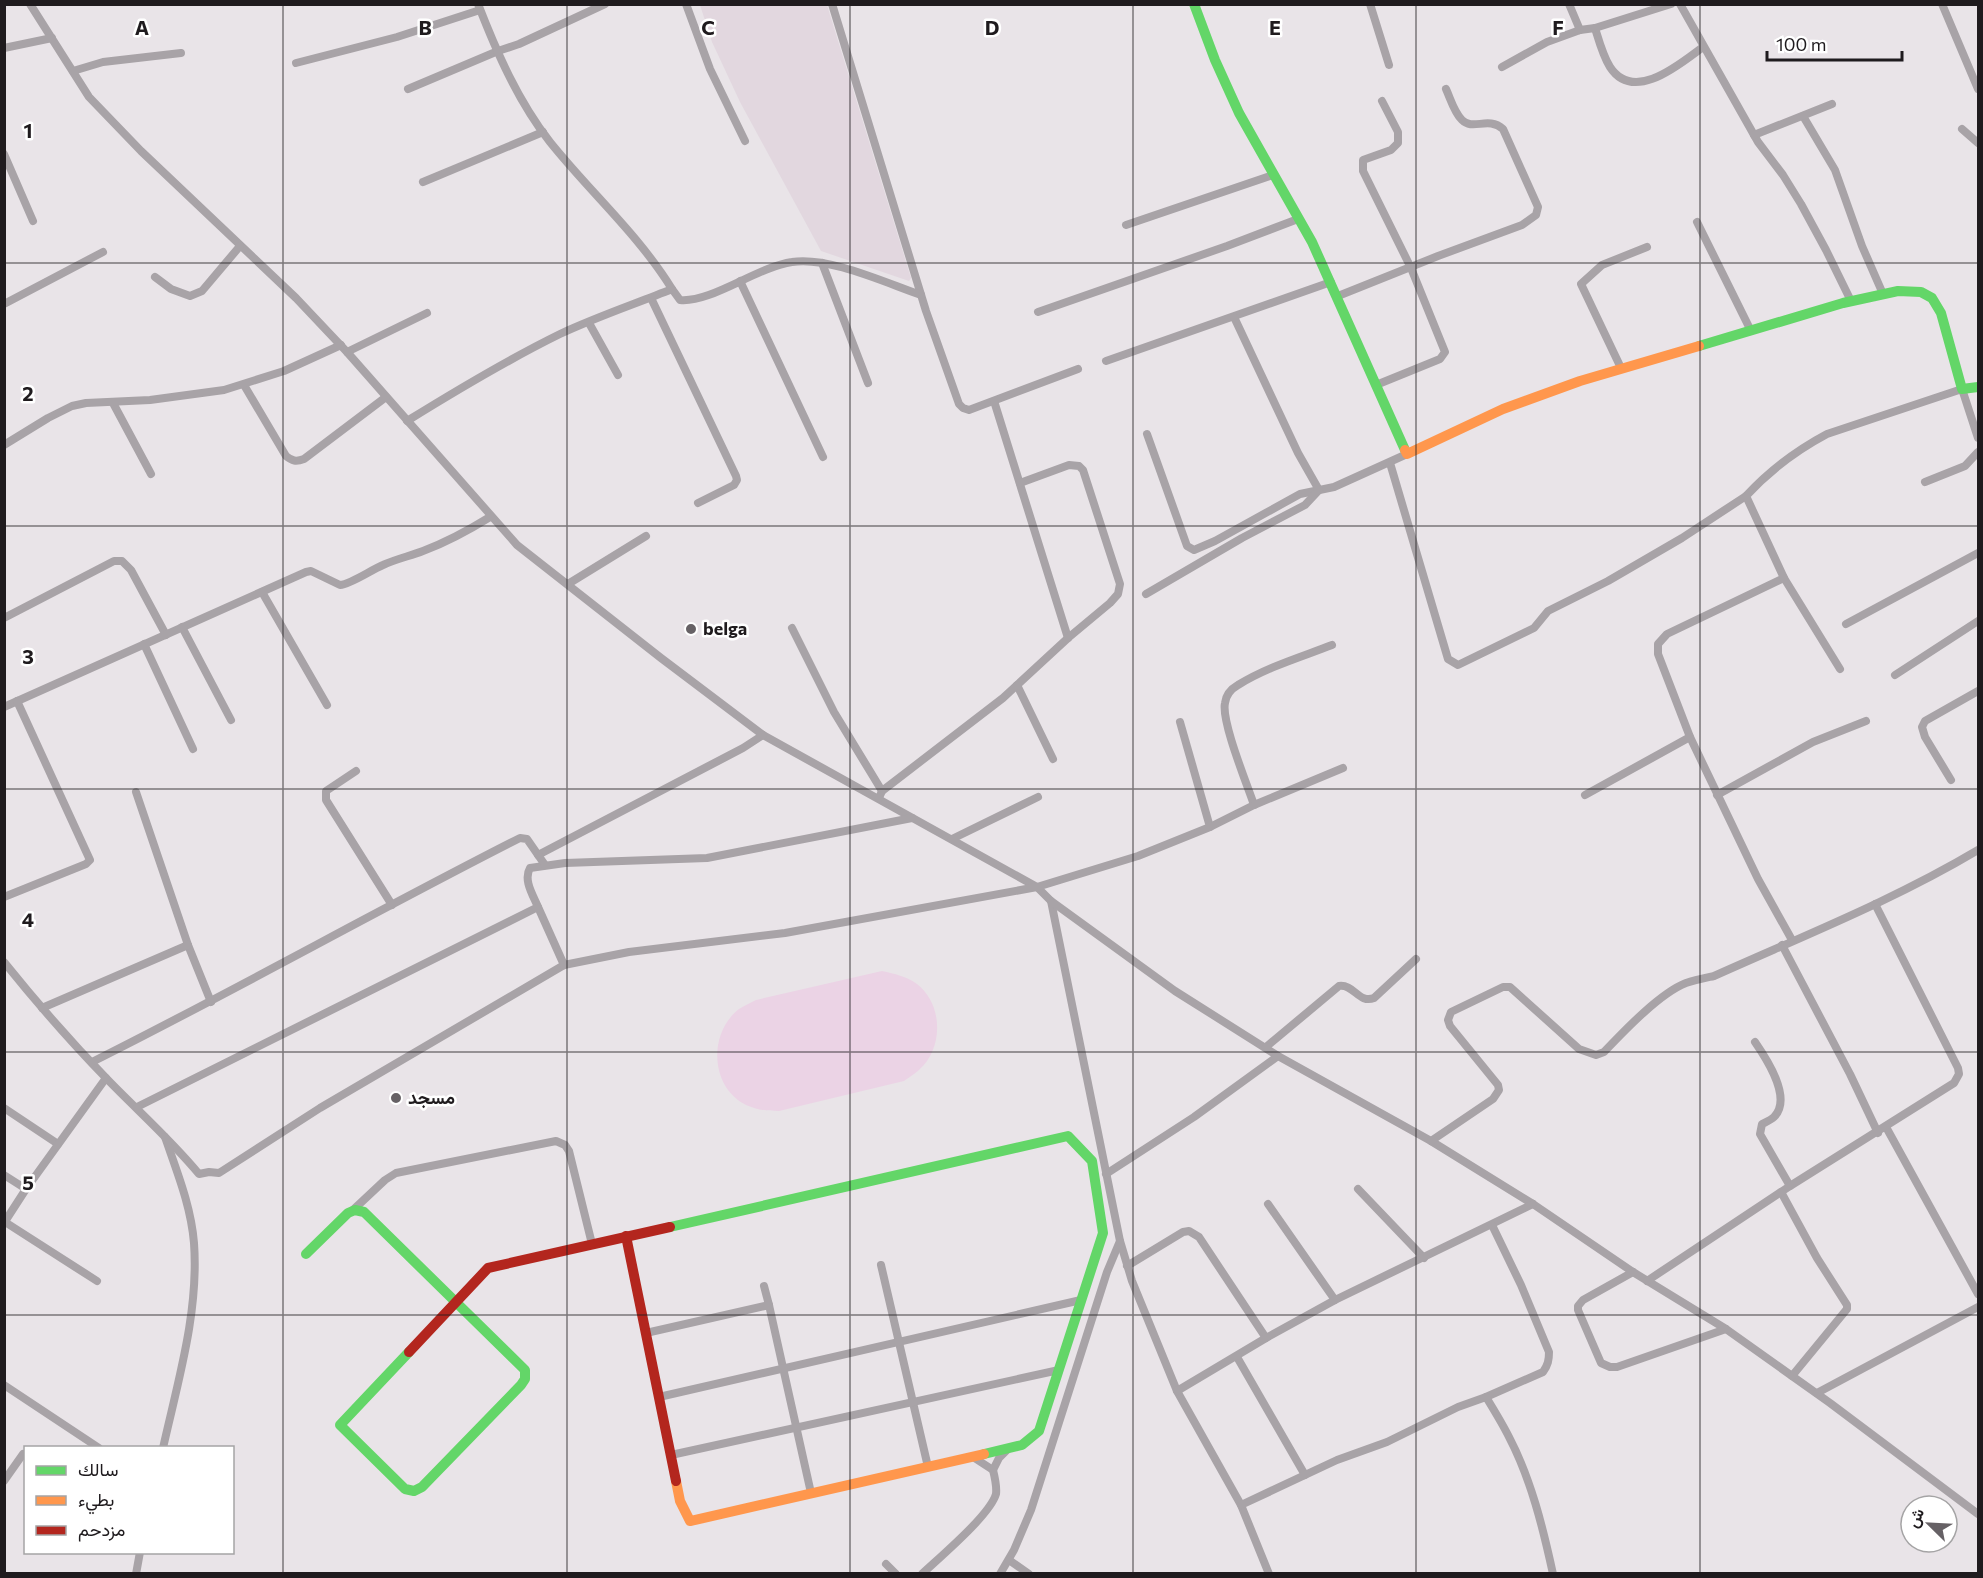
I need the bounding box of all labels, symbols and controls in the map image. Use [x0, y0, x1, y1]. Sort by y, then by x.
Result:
text: A [135, 15, 149, 39]
text: B [418, 15, 432, 39]
text: C [701, 15, 715, 39]
text: D [985, 15, 999, 39]
text: E [1269, 15, 1281, 39]
text: F [1552, 15, 1564, 39]
scale bar [1767, 24, 1902, 62]
text: 100 m [1776, 33, 1826, 55]
text: 1 [23, 118, 33, 142]
text: 2 [22, 381, 34, 405]
place label: belga [703, 617, 747, 639]
marker: belga [684, 622, 698, 636]
text: 3 [22, 644, 34, 668]
text: 4 [22, 907, 34, 931]
place label: مسجد [408, 1086, 455, 1109]
marker: مسجد [389, 1091, 403, 1105]
text: 5 [22, 1170, 34, 1194]
legend [24, 1446, 234, 1554]
text: سالك [78, 1458, 118, 1480]
text: بطيء [78, 1488, 114, 1515]
north arrow [1899, 1494, 1959, 1554]
text: ش [1902, 1505, 1928, 1531]
text: مزدحم [78, 1518, 125, 1542]

